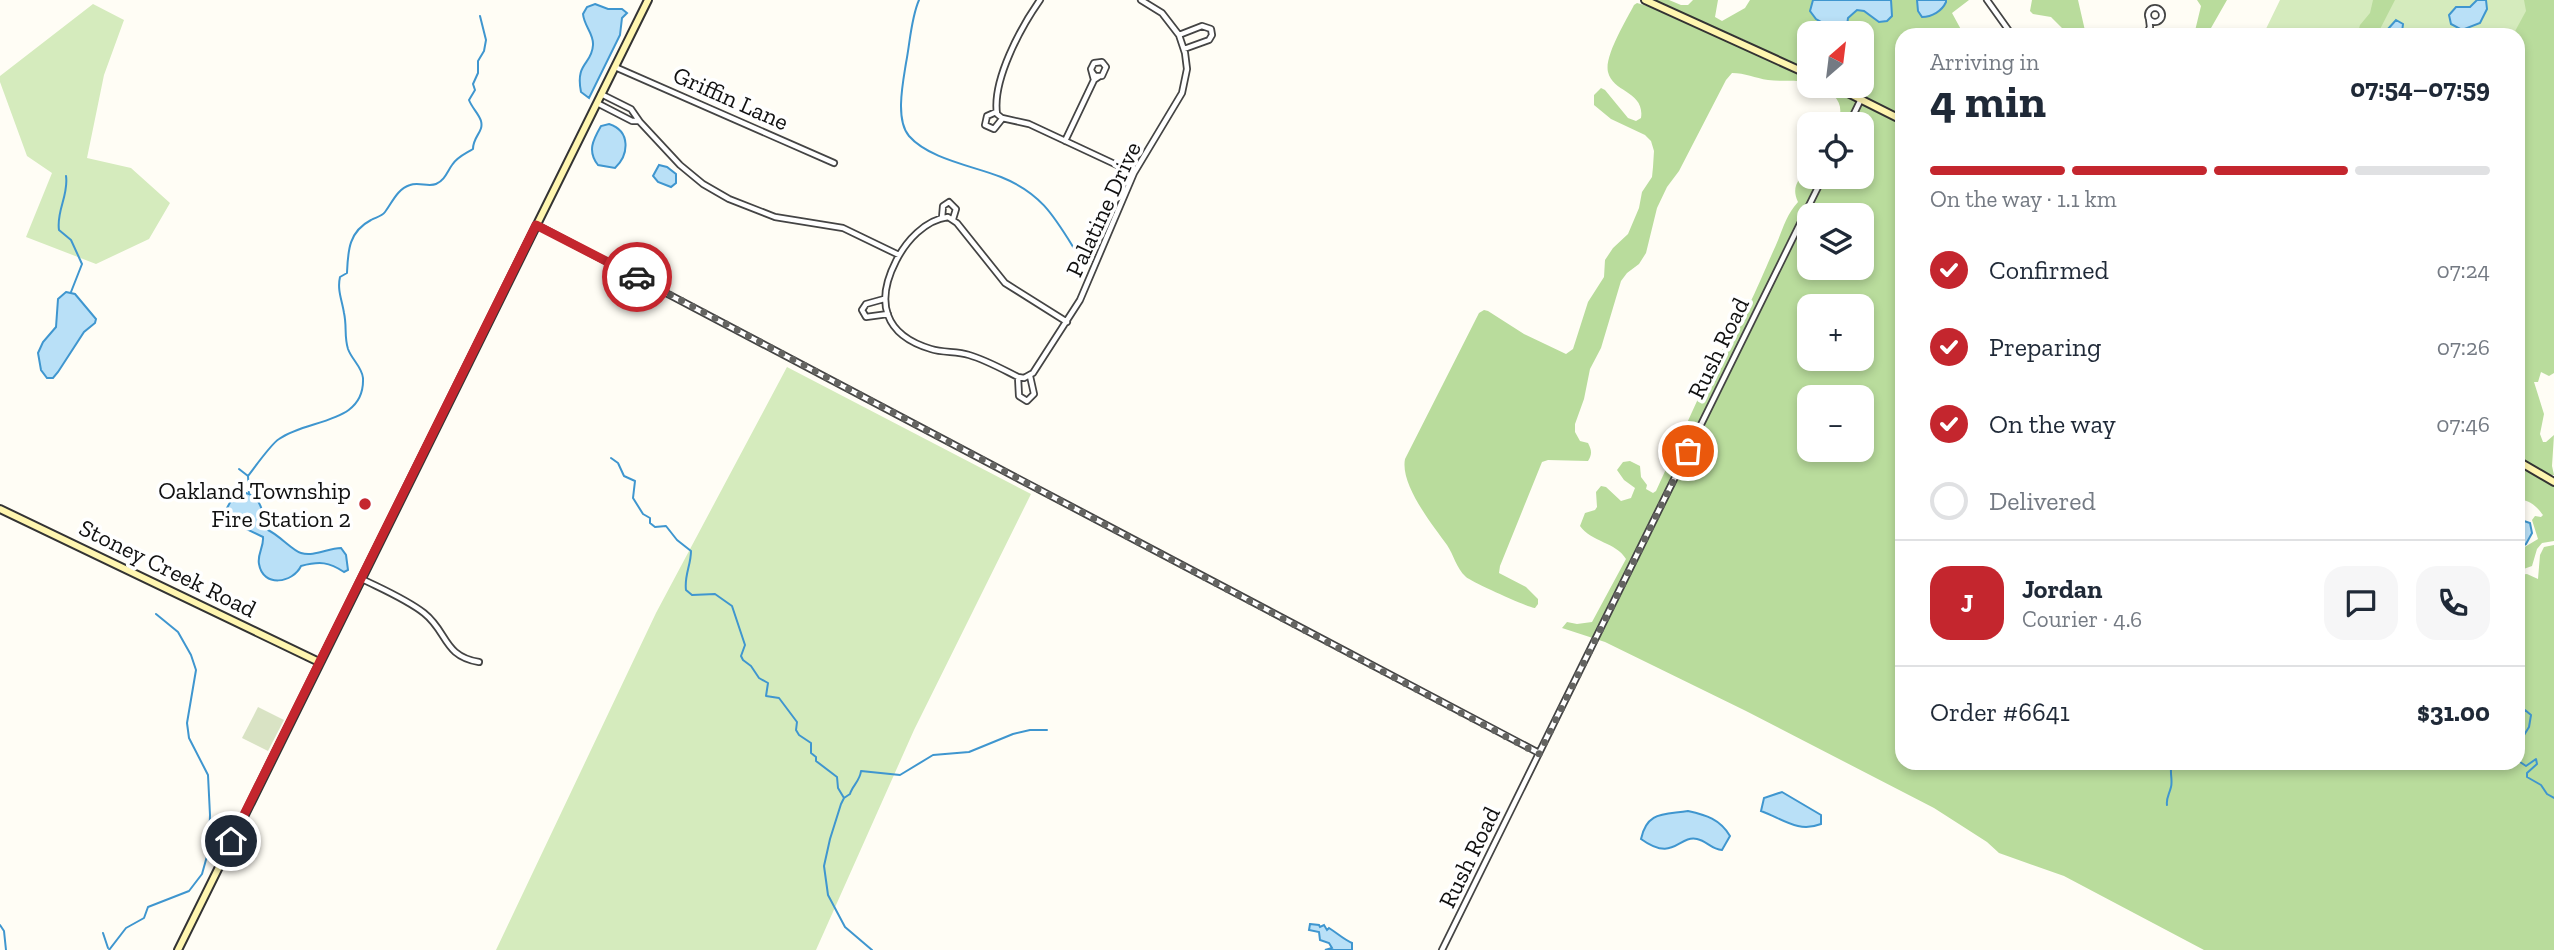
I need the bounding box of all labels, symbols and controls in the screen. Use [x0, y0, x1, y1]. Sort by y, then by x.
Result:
north arrow [1797, 21, 1874, 98]
map controls [1797, 21, 1874, 462]
text: Arriving in [1930, 48, 2039, 76]
street label: Griffin Lane [669, 60, 793, 136]
text: 07:54–07:59 [2350, 72, 2490, 104]
text: 4 min [1930, 74, 2046, 129]
button: locate [1797, 112, 1874, 189]
street label: Palatine Drive [1059, 137, 1147, 281]
text: On the way · 1.1 km [1930, 185, 2117, 213]
button: layers [1797, 203, 1874, 280]
courier [602, 242, 672, 312]
icon: check [1930, 251, 1968, 289]
text: Confirmed [1989, 254, 2109, 286]
text: 07:24 [2437, 256, 2490, 284]
icon: car [618, 258, 656, 296]
street label: Rush Road [1681, 293, 1755, 403]
button: + [1797, 294, 1874, 371]
icon: check [1930, 328, 1968, 366]
text: Preparing [1989, 331, 2101, 363]
text: 07:26 [2437, 333, 2490, 361]
button: − [1797, 385, 1874, 462]
icon: check [1930, 405, 1968, 443]
text: On the way [1989, 408, 2116, 440]
text: 07:46 [2436, 410, 2490, 438]
pin [1658, 421, 1718, 481]
icon: bag [1669, 432, 1707, 470]
place label: Oakland Township Fire Station 2 [158, 476, 351, 533]
text: Delivered [1989, 485, 2096, 517]
marker: Oakland Township Fire Station 2 [357, 496, 373, 512]
street label: Stoney Creek Road [75, 513, 261, 623]
button: chat [2324, 566, 2398, 640]
button: phone [2416, 566, 2490, 640]
text: Jordan [2022, 573, 2102, 605]
text: J [1961, 587, 1973, 619]
text: Courier · 4.6 [2022, 605, 2142, 633]
text: Order #6641 [1930, 696, 2070, 728]
text: $31.00 [2417, 696, 2490, 728]
street label: Rush Road [1432, 802, 1506, 912]
pin [201, 811, 261, 871]
icon: home [212, 822, 250, 860]

